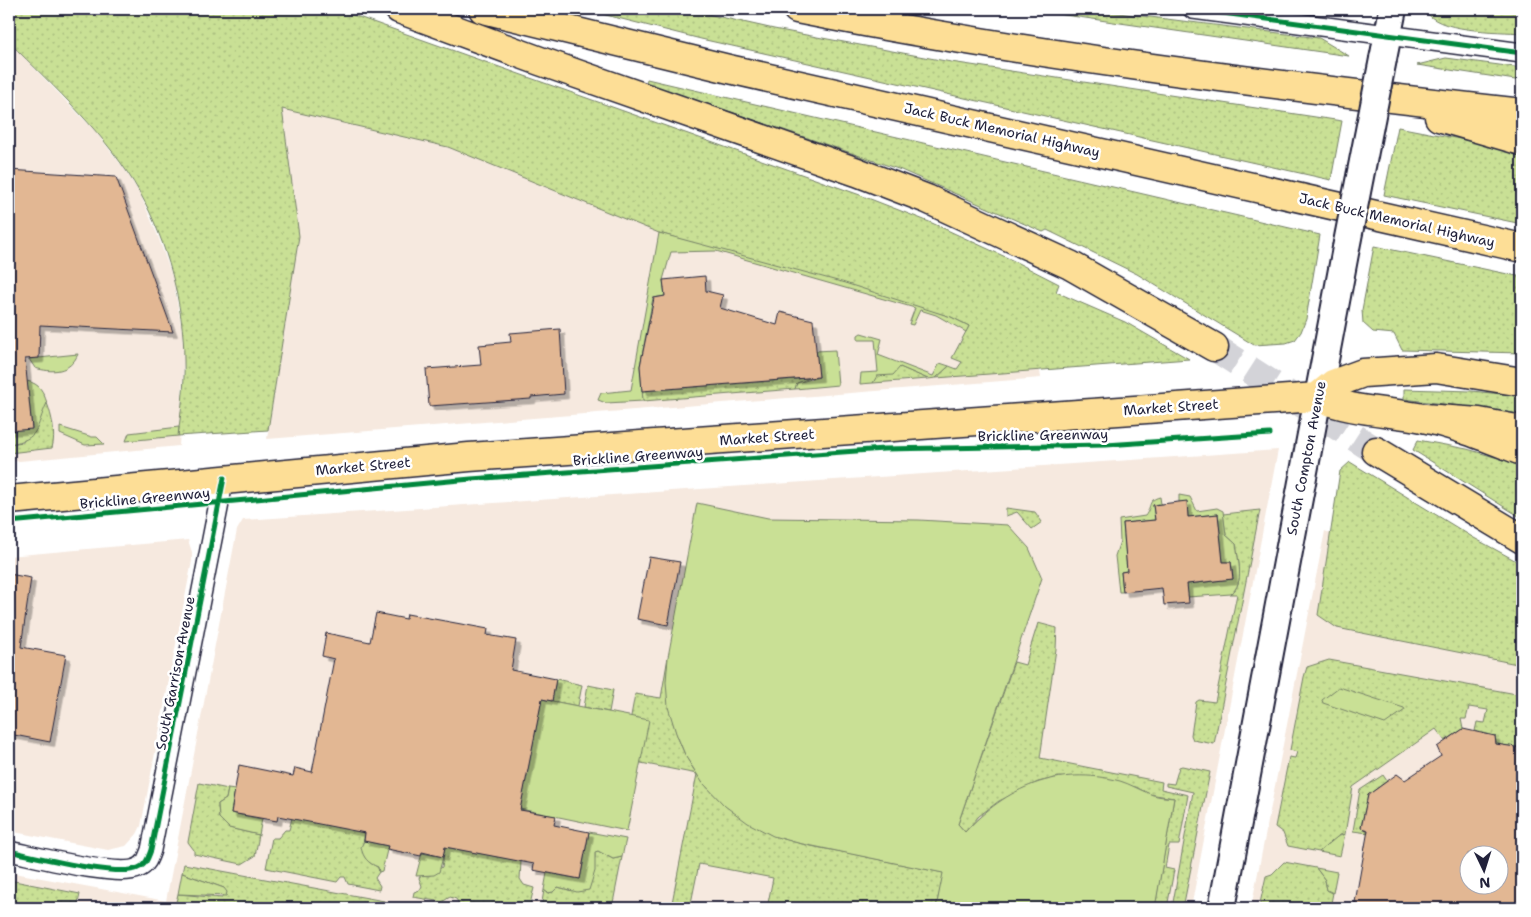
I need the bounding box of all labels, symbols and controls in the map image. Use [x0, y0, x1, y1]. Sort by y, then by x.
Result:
street label: Jack Buck Memorial Highway [902, 99, 1102, 161]
street label: Jack Buck Memorial Highway [1297, 189, 1497, 251]
street label: South Compton Avenue [1282, 379, 1330, 537]
street label: Market Street [1123, 395, 1219, 419]
street label: Market Street [719, 425, 815, 449]
street label: Brickline Greenway [978, 425, 1108, 445]
street label: Brickline Greenway [572, 442, 704, 470]
street label: Market Street [315, 453, 411, 479]
street label: Brickline Greenway [79, 483, 211, 513]
street label: South Garrison Avenue [151, 594, 199, 752]
north arrow [1458, 844, 1508, 894]
text: N [1479, 874, 1491, 892]

